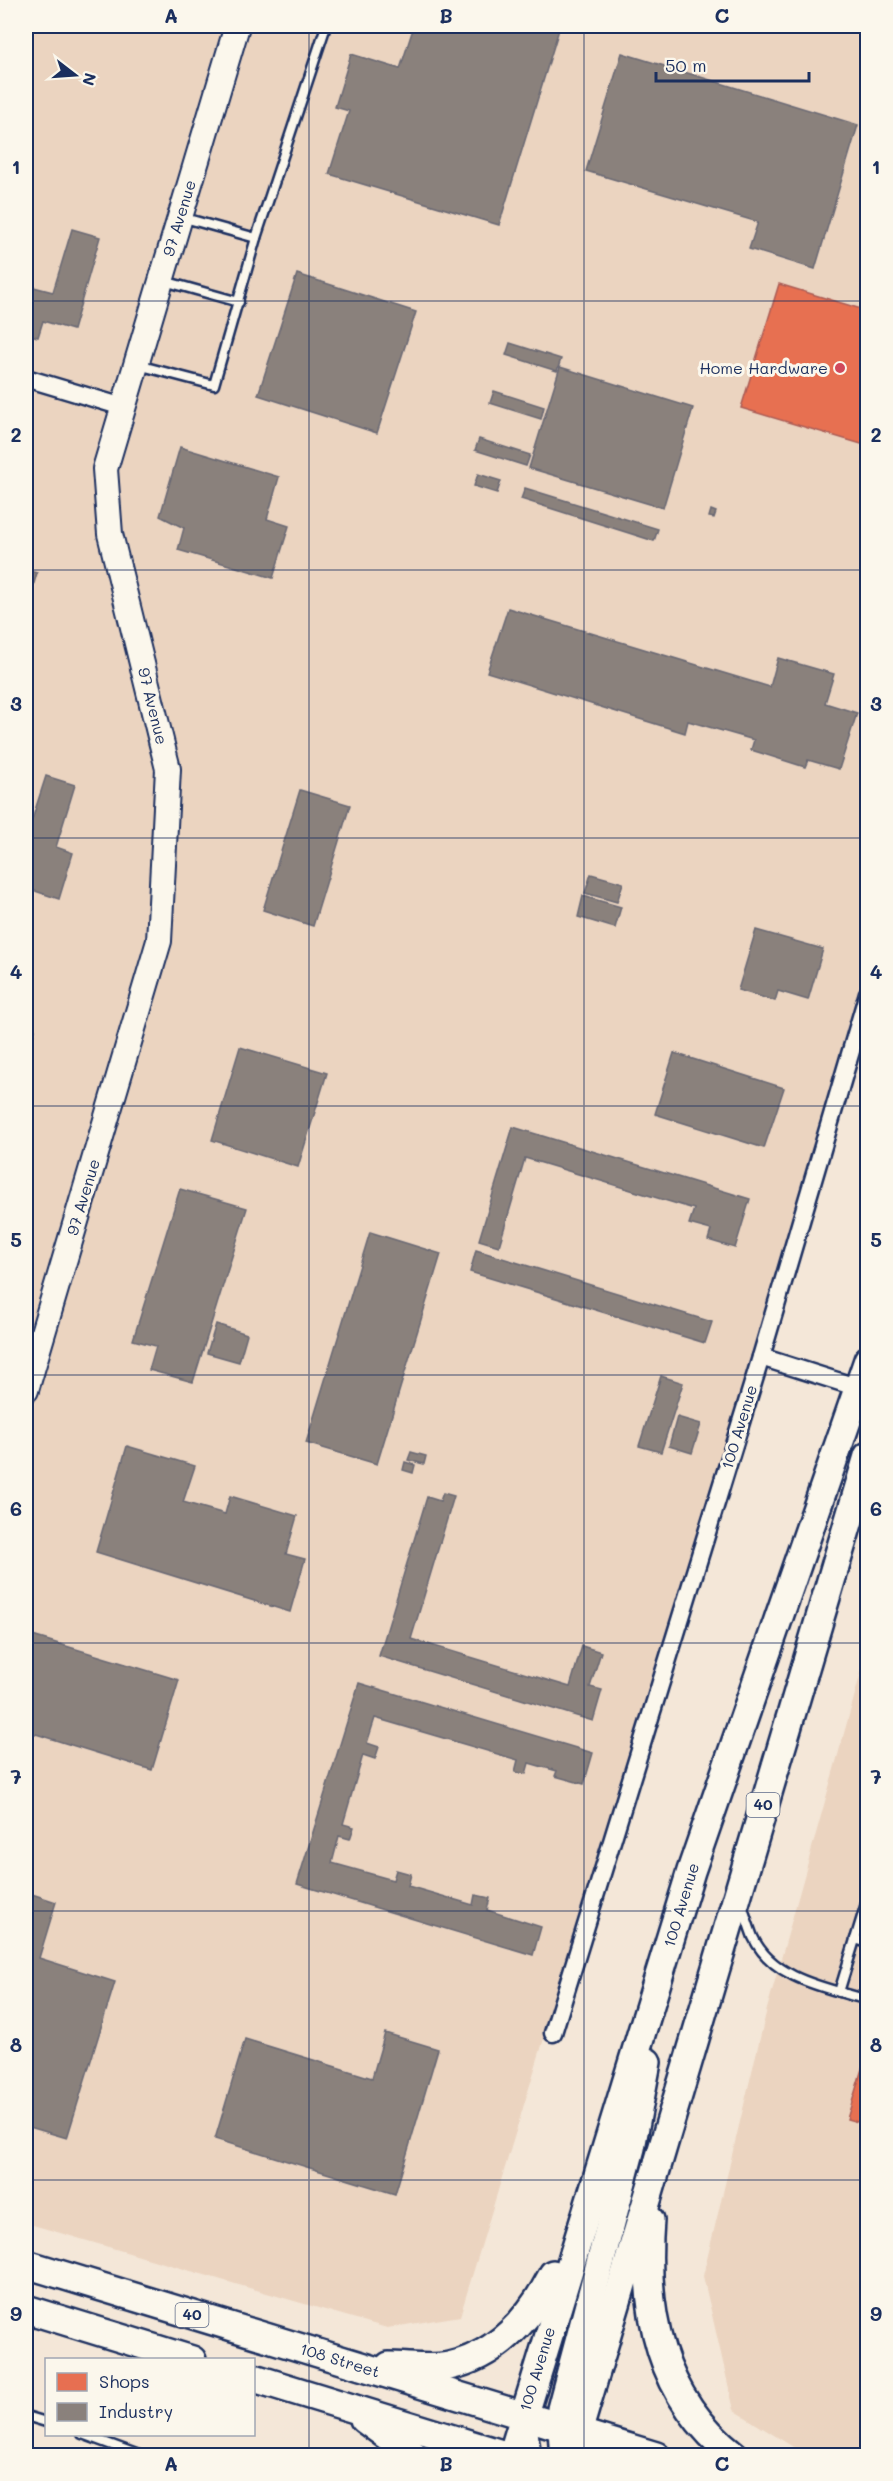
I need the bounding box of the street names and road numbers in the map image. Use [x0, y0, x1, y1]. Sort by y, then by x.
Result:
street label: 97 Avenue [157, 177, 200, 259]
street label: 97 Avenue [134, 665, 173, 747]
street label: 97 Avenue [61, 1156, 104, 1238]
street label: 100 Avenue [716, 1382, 761, 1472]
road number: 40 [746, 1793, 780, 1817]
street label: 100 Avenue [658, 1860, 703, 1950]
road number: 40 [176, 2303, 208, 2327]
street label: 100 Avenue [514, 2324, 559, 2414]
street label: 108 Street [298, 2337, 383, 2382]

